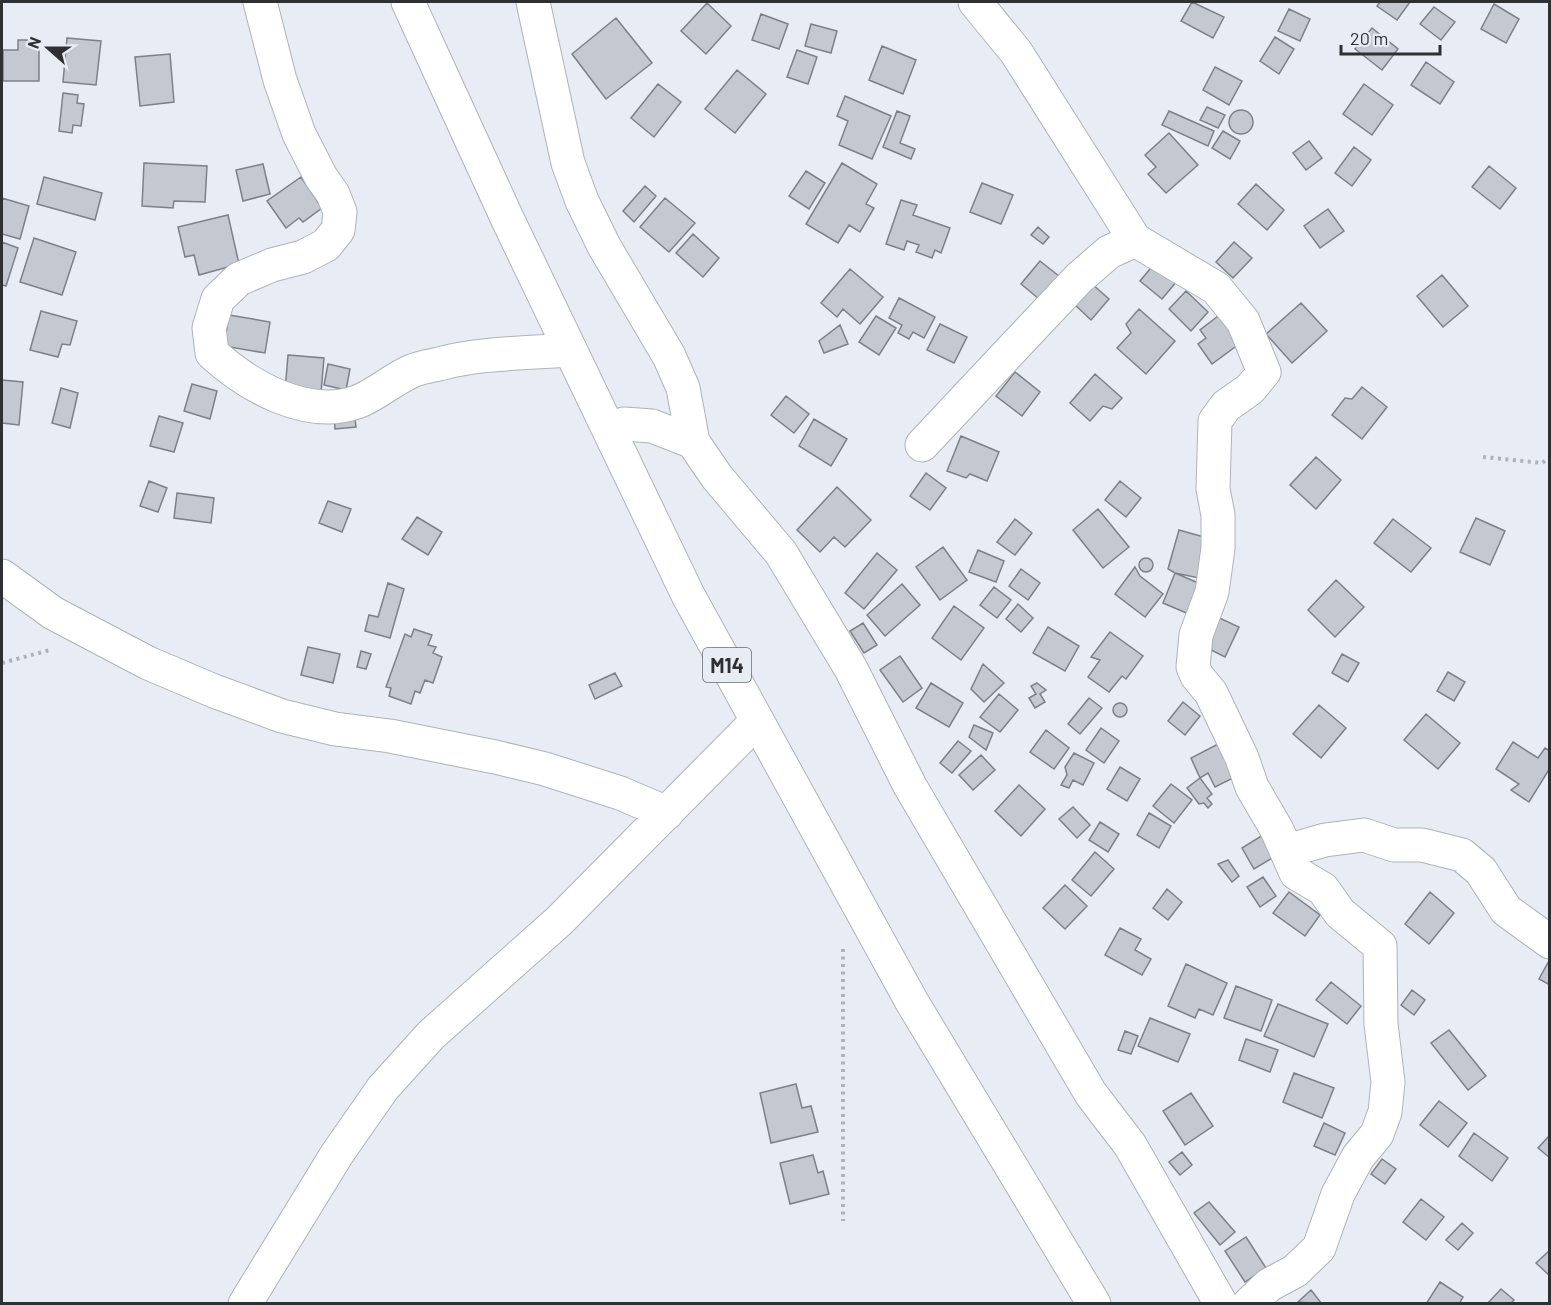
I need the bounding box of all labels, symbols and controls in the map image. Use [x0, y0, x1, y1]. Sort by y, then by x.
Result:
north arrow [18, 18, 78, 78]
scale bar [1341, 18, 1440, 56]
text: 20 m [1350, 27, 1388, 49]
text: N [23, 34, 44, 51]
road number: M14 [703, 648, 751, 682]

